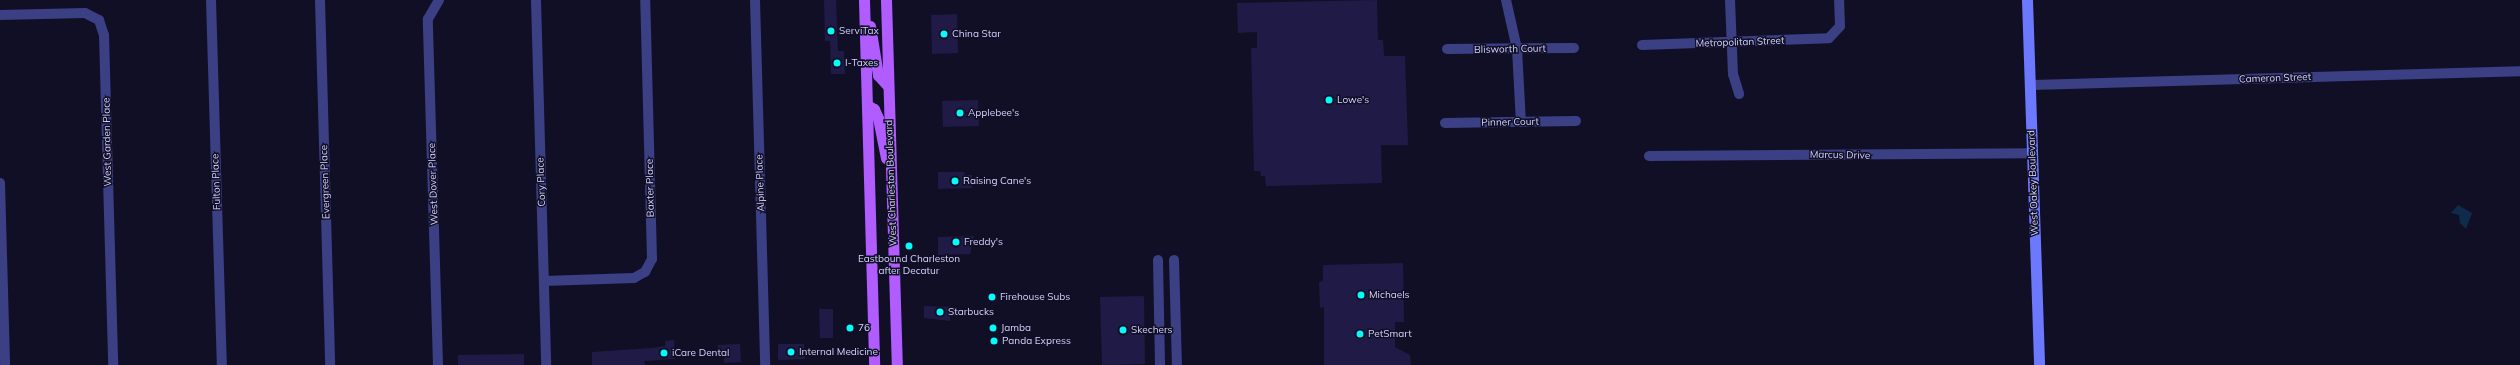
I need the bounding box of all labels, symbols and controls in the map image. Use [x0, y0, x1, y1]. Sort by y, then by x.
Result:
place label: ServiTax [839, 25, 879, 37]
marker: ServiTax [826, 26, 836, 36]
place label: China Star [952, 28, 1001, 40]
marker: China Star [939, 29, 949, 39]
street label: Metropolitan Street [1695, 34, 1785, 50]
street label: Blisworth Court [1474, 42, 1546, 56]
place label: I-Taxes [845, 57, 878, 69]
marker: I-Taxes [832, 58, 842, 68]
street label: Cameron Street [2239, 71, 2311, 85]
place label: Lowe's [1337, 94, 1369, 106]
marker: Lowe's [1324, 95, 1334, 105]
street label: West Garden Place [100, 97, 114, 187]
place label: Applebee's [968, 107, 1019, 119]
marker: Applebee's [955, 108, 965, 118]
street label: Pinner Court [1481, 115, 1539, 129]
street label: West Charleston Boulevard [883, 120, 899, 246]
street label: West Oakey Boulevard [2025, 130, 2041, 236]
street label: West Dover Place [426, 143, 440, 225]
street label: Evergreen Place [318, 145, 332, 219]
street label: Marcus Drive [1810, 148, 1870, 162]
street label: Fulton Place [209, 154, 223, 210]
street label: Alpine Place [753, 154, 767, 212]
street label: Cory Place [534, 157, 548, 207]
street label: Baxter Place [643, 159, 657, 217]
place label: Raising Cane's [963, 175, 1031, 187]
marker: Raising Cane's [950, 176, 960, 186]
place label: Freddy's [964, 236, 1003, 248]
marker: Freddy's [951, 237, 961, 247]
marker: Eastbound Charleston after Decatur [904, 241, 914, 251]
place label: Eastbound Charleston after Decatur [858, 252, 960, 276]
place label: Michaels [1369, 289, 1410, 301]
marker: Michaels [1356, 290, 1366, 300]
place label: Firehouse Subs [1000, 291, 1070, 303]
marker: Firehouse Subs [987, 292, 997, 302]
place label: Starbucks [948, 306, 994, 318]
marker: Starbucks [935, 307, 945, 317]
place label: 76 [858, 322, 870, 334]
place label: Jamba [1001, 322, 1031, 334]
marker: 76 [845, 323, 855, 333]
marker: Jamba [988, 323, 998, 333]
place label: Skechers [1131, 324, 1172, 336]
marker: Skechers [1118, 325, 1128, 335]
place label: PetSmart [1368, 328, 1412, 340]
marker: PetSmart [1355, 329, 1365, 339]
place label: Panda Express [1002, 335, 1071, 347]
marker: Panda Express [989, 336, 999, 346]
place label: Internal Medicine [799, 346, 878, 358]
place label: iCare Dental [672, 347, 729, 359]
marker: Internal Medicine [786, 347, 796, 357]
marker: iCare Dental [659, 348, 669, 358]

